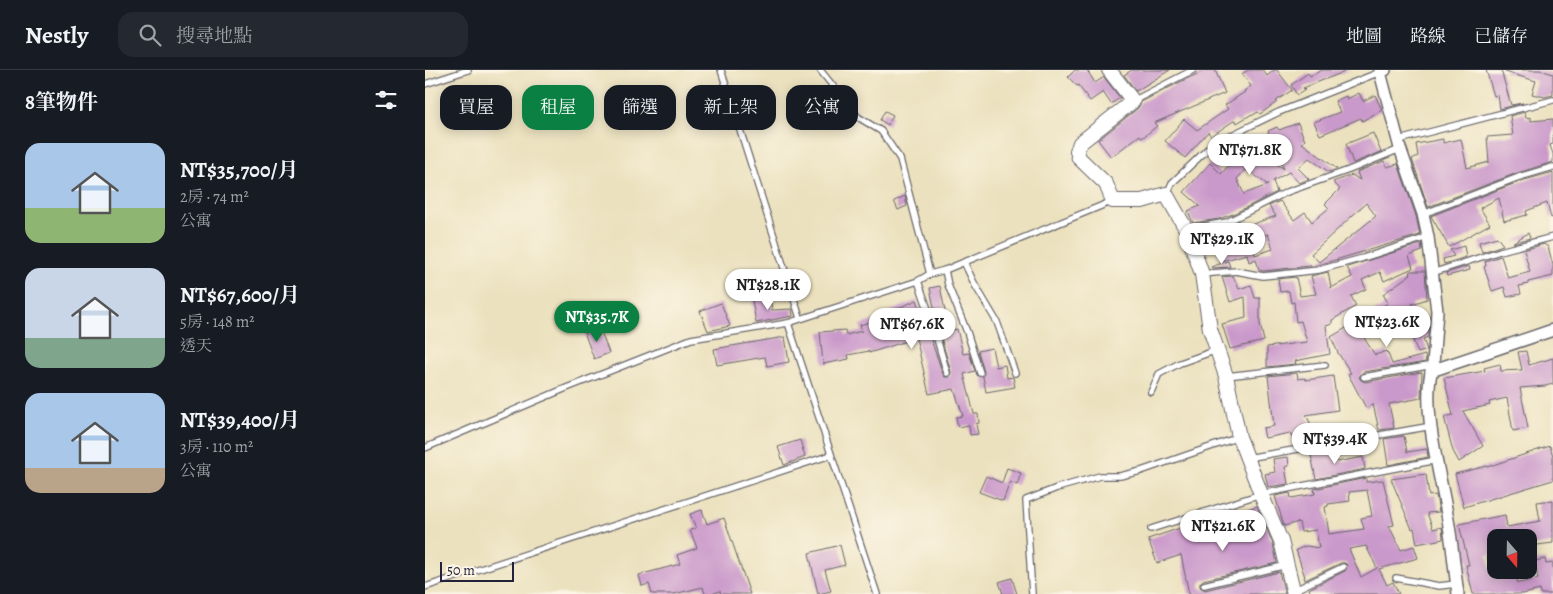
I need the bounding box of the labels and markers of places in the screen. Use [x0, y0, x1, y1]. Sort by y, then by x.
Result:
pin: NT$71.8K [1198, 134, 1302, 176]
pin: NT$29.1K [1170, 222, 1274, 265]
pin: NT$28.1K [716, 268, 820, 311]
pin: NT$35.7K [545, 300, 649, 343]
pin: NT$23.6K [1335, 306, 1439, 348]
pin: NT$67.6K [860, 308, 964, 350]
pin: NT$39.4K [1283, 422, 1387, 465]
pin: NT$21.6K [1171, 510, 1275, 552]

